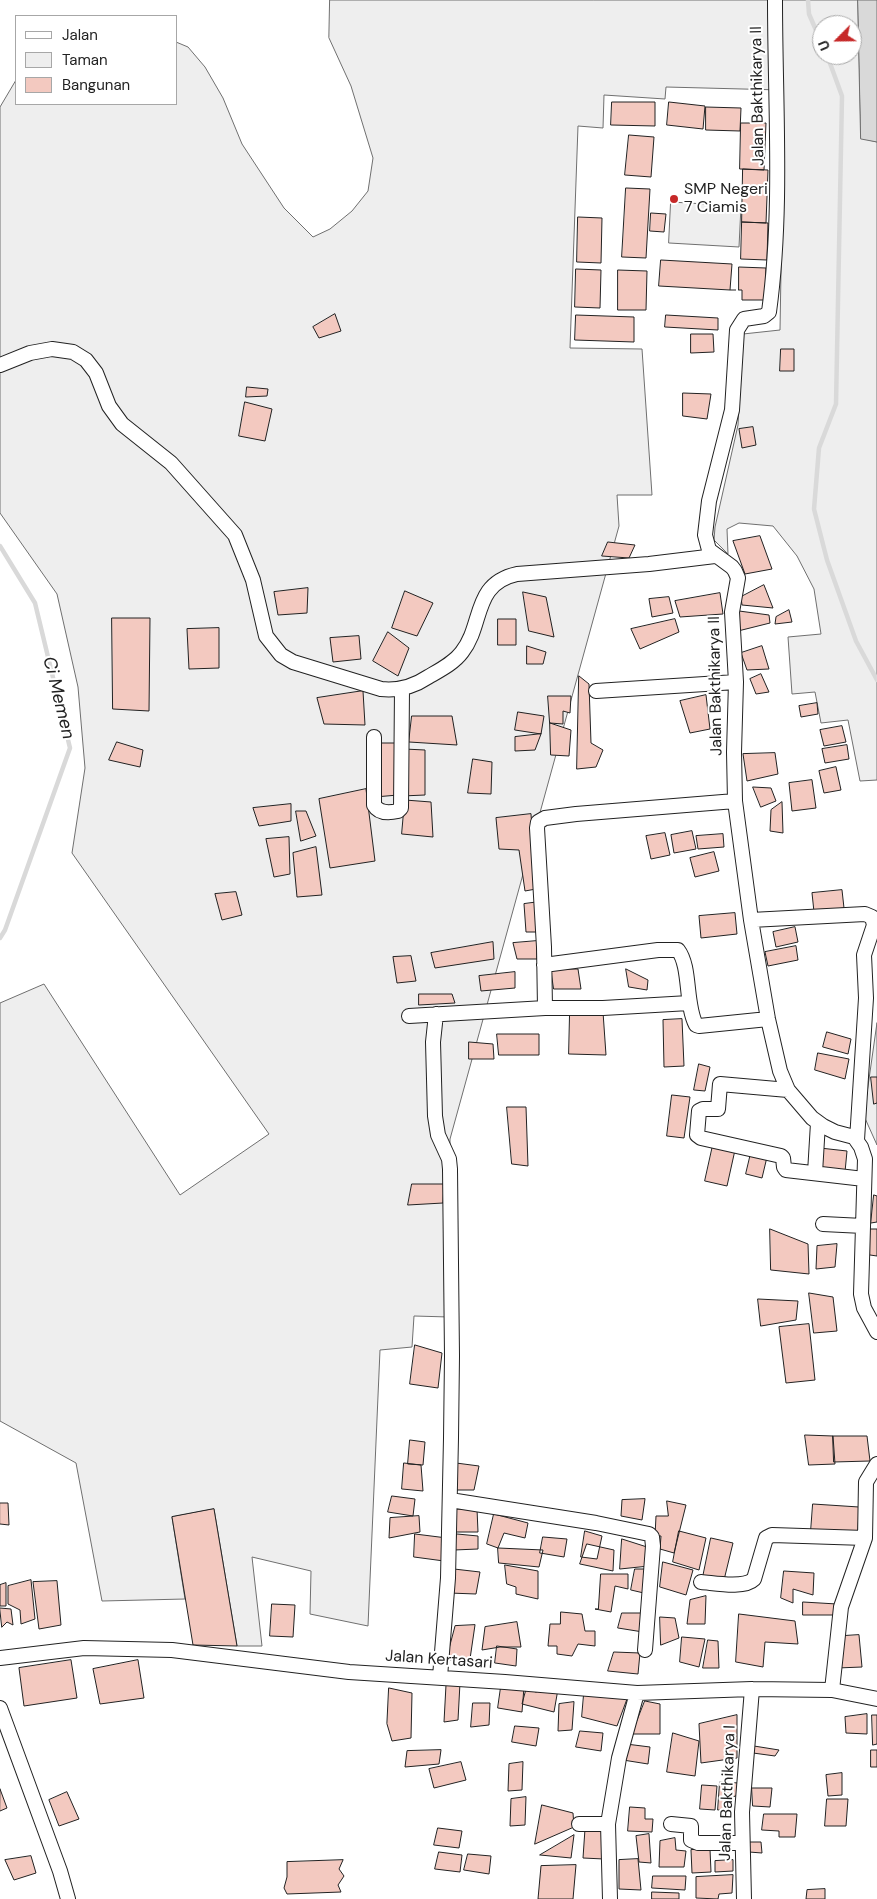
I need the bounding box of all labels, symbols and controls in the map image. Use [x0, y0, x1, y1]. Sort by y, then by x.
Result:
legend [15, 15, 178, 105]
north arrow [812, 15, 862, 65]
text: Jalan [62, 25, 98, 45]
street label: Jalan Bakthikarya II [747, 26, 769, 166]
text: U [814, 38, 834, 53]
text: Taman [62, 50, 108, 70]
text: Bangunan [62, 75, 130, 95]
place label: SMP Negeri 7 Ciamis [684, 180, 768, 218]
marker: SMP Negeri 7 Ciamis [668, 193, 680, 205]
street label: Jalan Bakthikarya II [705, 616, 727, 756]
water label: Ci Memen [37, 655, 79, 741]
street label: Jalan Kertasari [385, 1647, 493, 1673]
street label: Jalan Bakthikarya I [716, 1725, 740, 1861]

